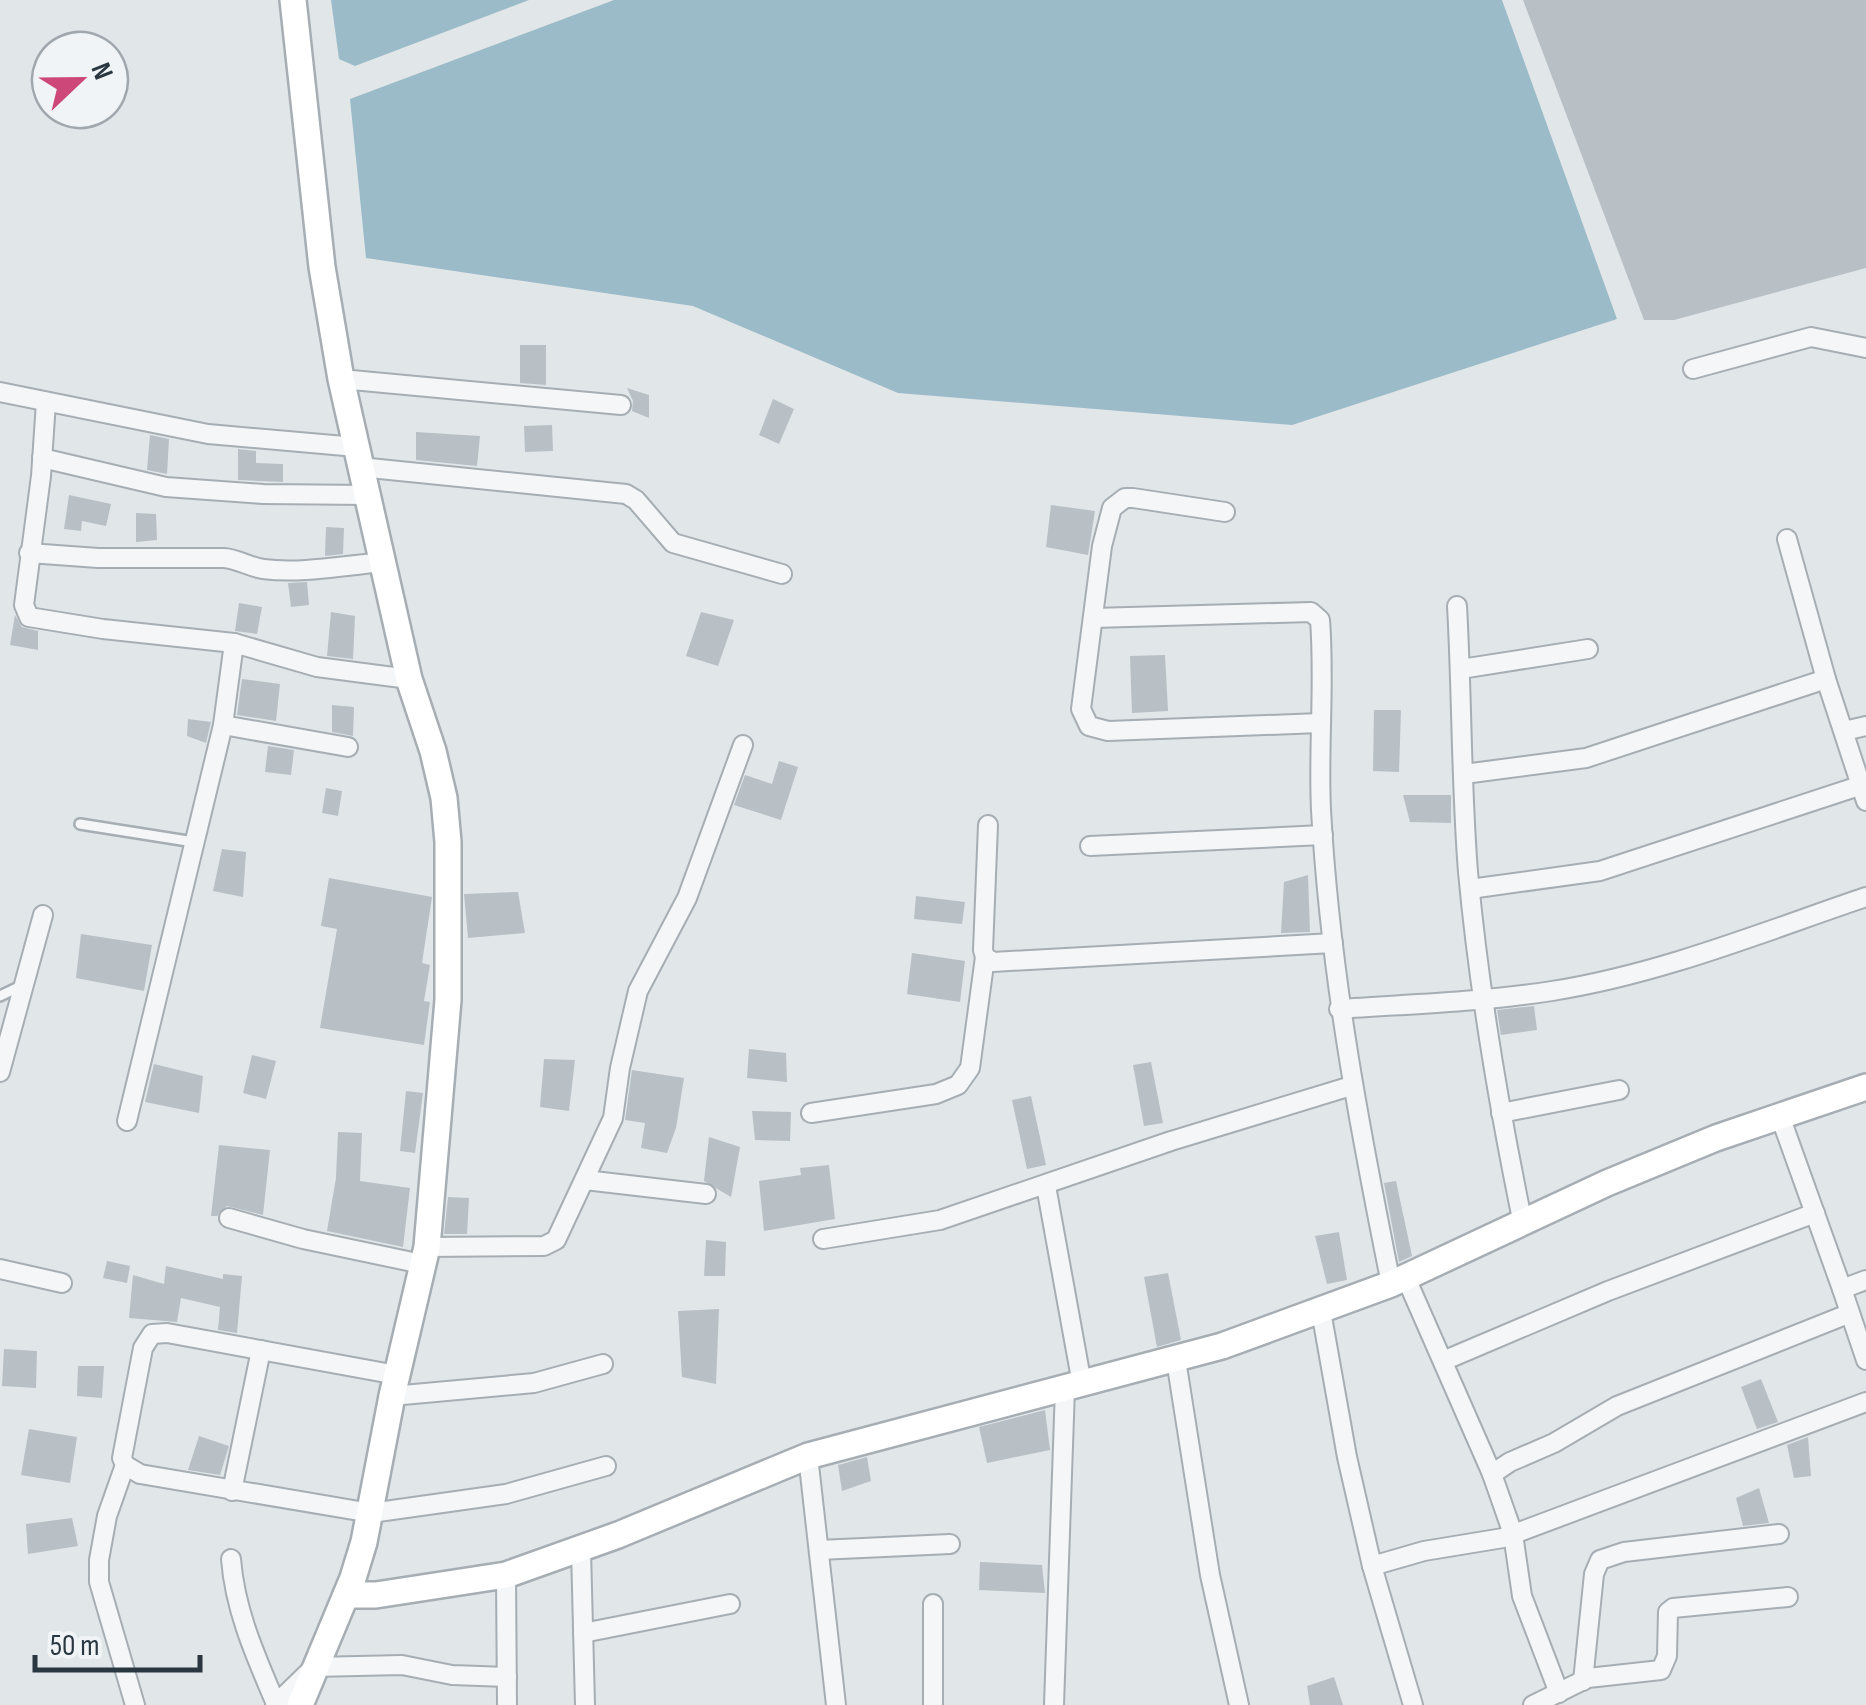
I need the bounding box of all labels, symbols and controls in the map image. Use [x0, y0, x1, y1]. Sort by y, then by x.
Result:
north arrow [30, 30, 130, 130]
text: N [84, 58, 120, 84]
scale bar [35, 1610, 200, 1672]
text: 50 m [50, 1628, 99, 1664]

